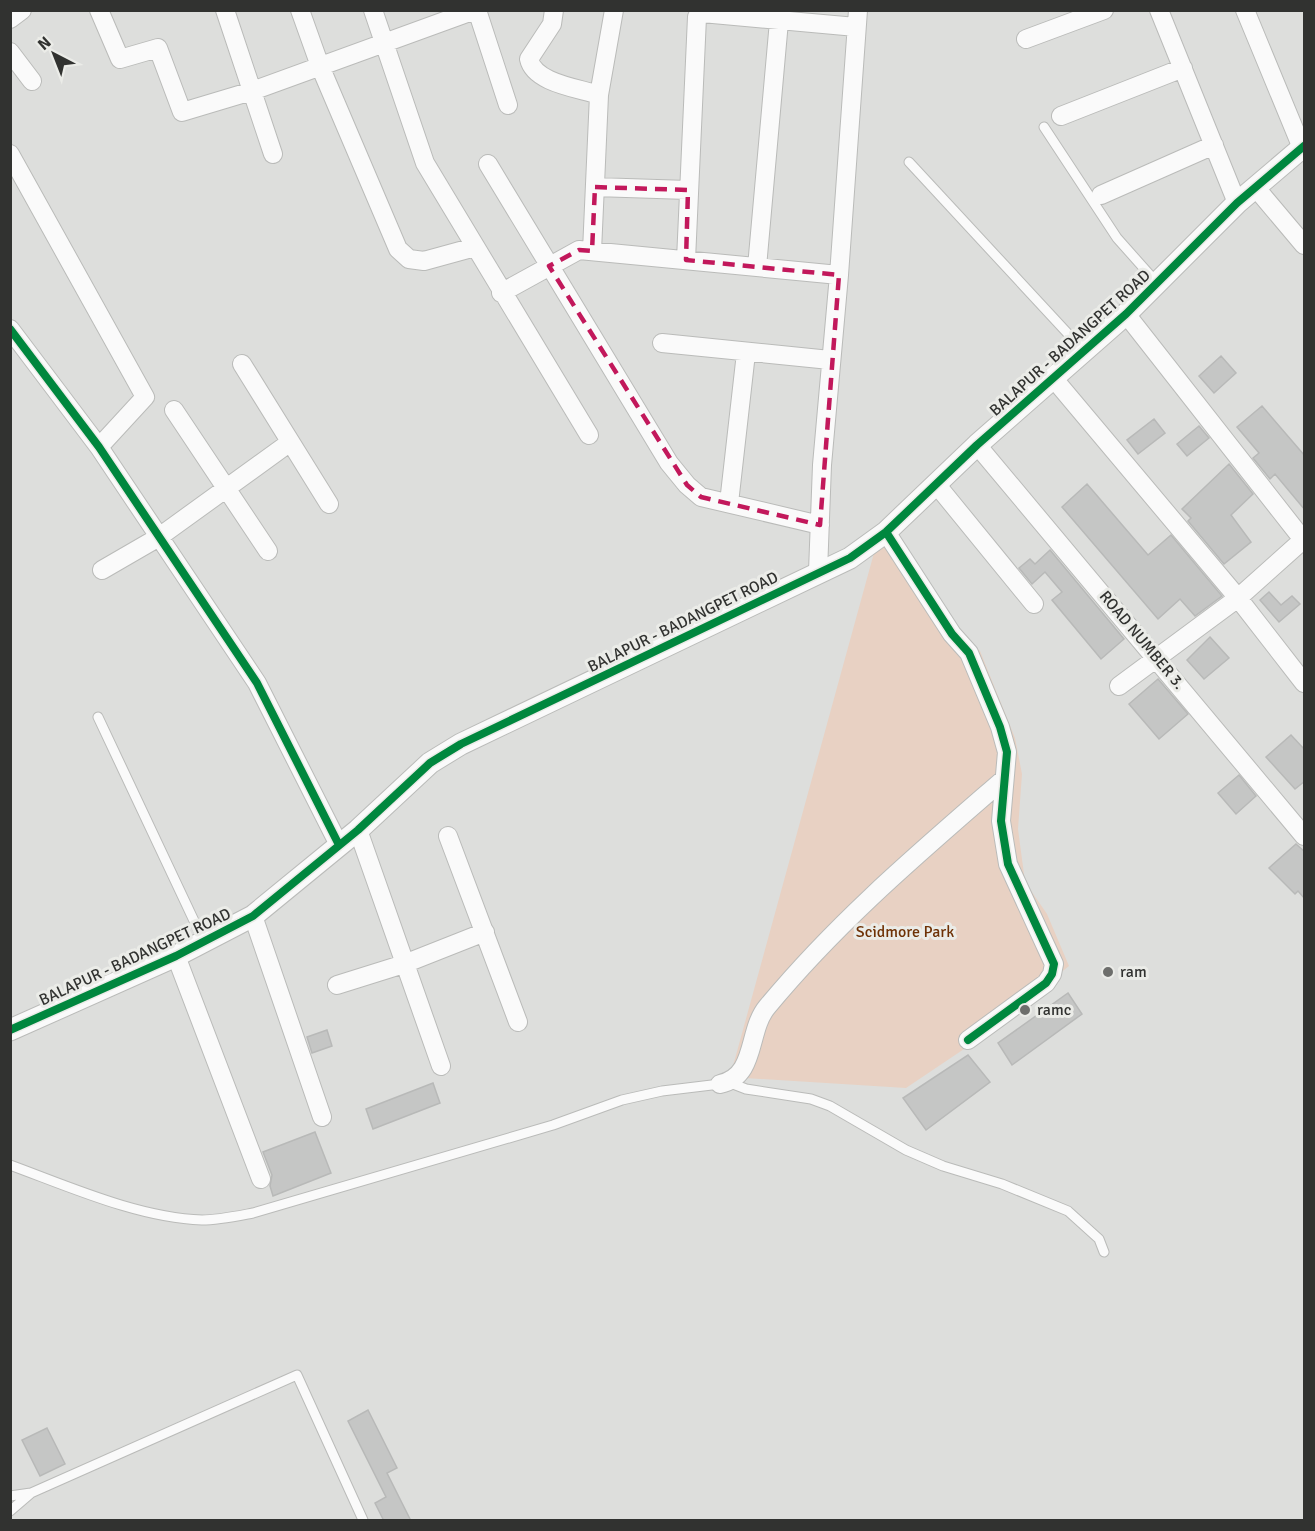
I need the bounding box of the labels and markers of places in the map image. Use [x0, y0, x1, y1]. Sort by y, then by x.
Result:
place label: ram [1120, 962, 1147, 982]
marker: ram [1101, 965, 1115, 979]
place label: ramc [1037, 1000, 1071, 1020]
marker: ramc [1018, 1003, 1032, 1017]

